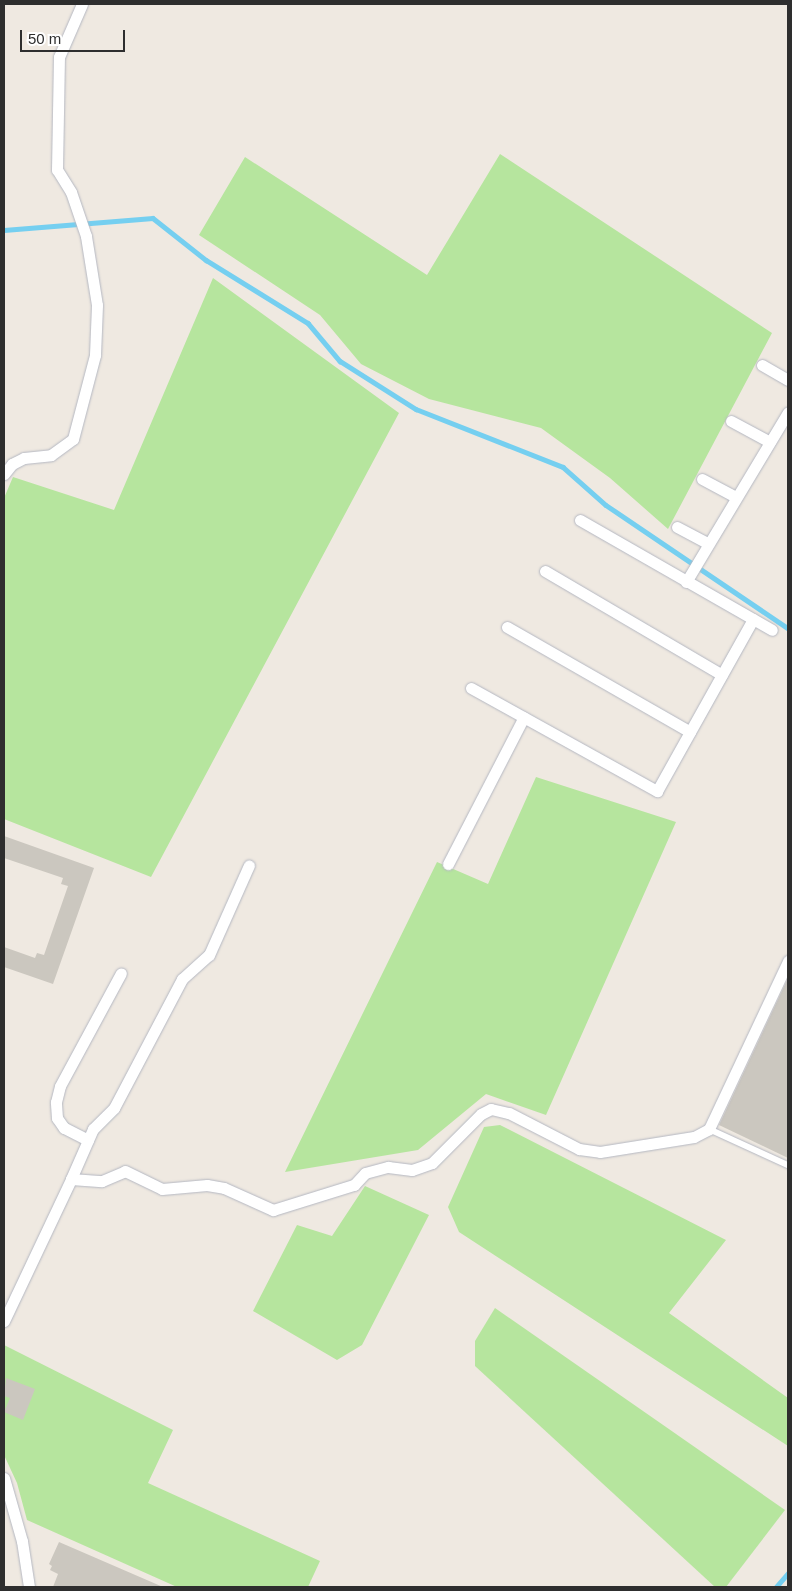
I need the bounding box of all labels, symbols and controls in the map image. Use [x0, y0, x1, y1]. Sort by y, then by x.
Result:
scale bar [22, 20, 128, 52]
text: 50 m [28, 30, 61, 47]

